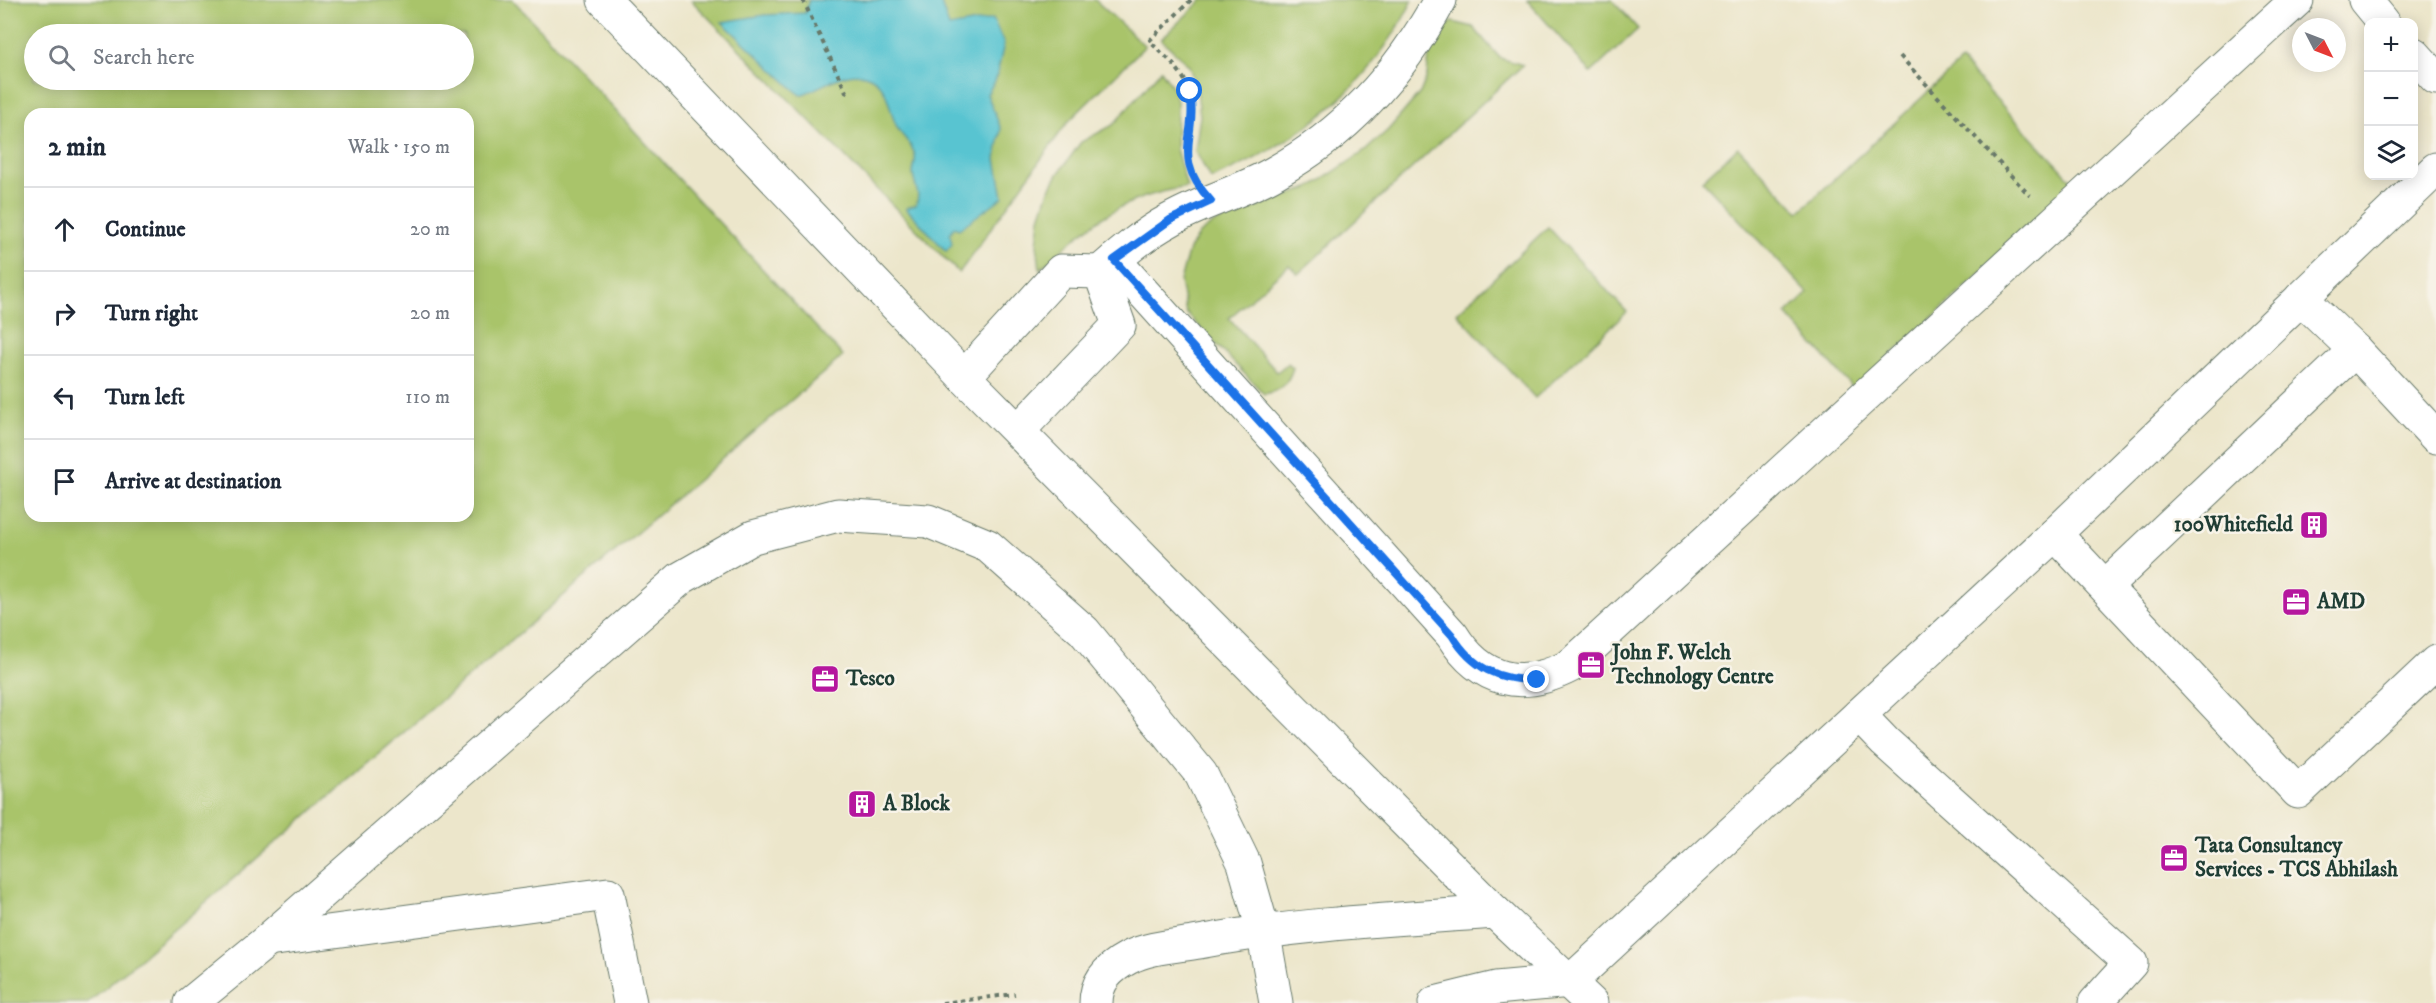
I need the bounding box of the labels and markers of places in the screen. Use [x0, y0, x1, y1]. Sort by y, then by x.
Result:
building icon: 100Whitefield [2298, 509, 2330, 541]
place label: 100Whitefield [2174, 512, 2294, 538]
office icon: AMD [2280, 586, 2312, 618]
place label: AMD [2316, 589, 2366, 615]
place label: John F. Welch Technology Centre [1610, 640, 1774, 690]
office icon: John F. Welch Technology Centre [1575, 649, 1607, 681]
office icon: Tesco [809, 663, 841, 695]
place label: Tesco [845, 666, 895, 692]
building icon: A Block [846, 788, 878, 820]
place label: A Block [882, 791, 951, 817]
place label: Tata Consultancy Services - TCS Abhilash [2194, 833, 2399, 883]
office icon: Tata Consultancy Services - TCS Abhilash [2158, 842, 2190, 874]

